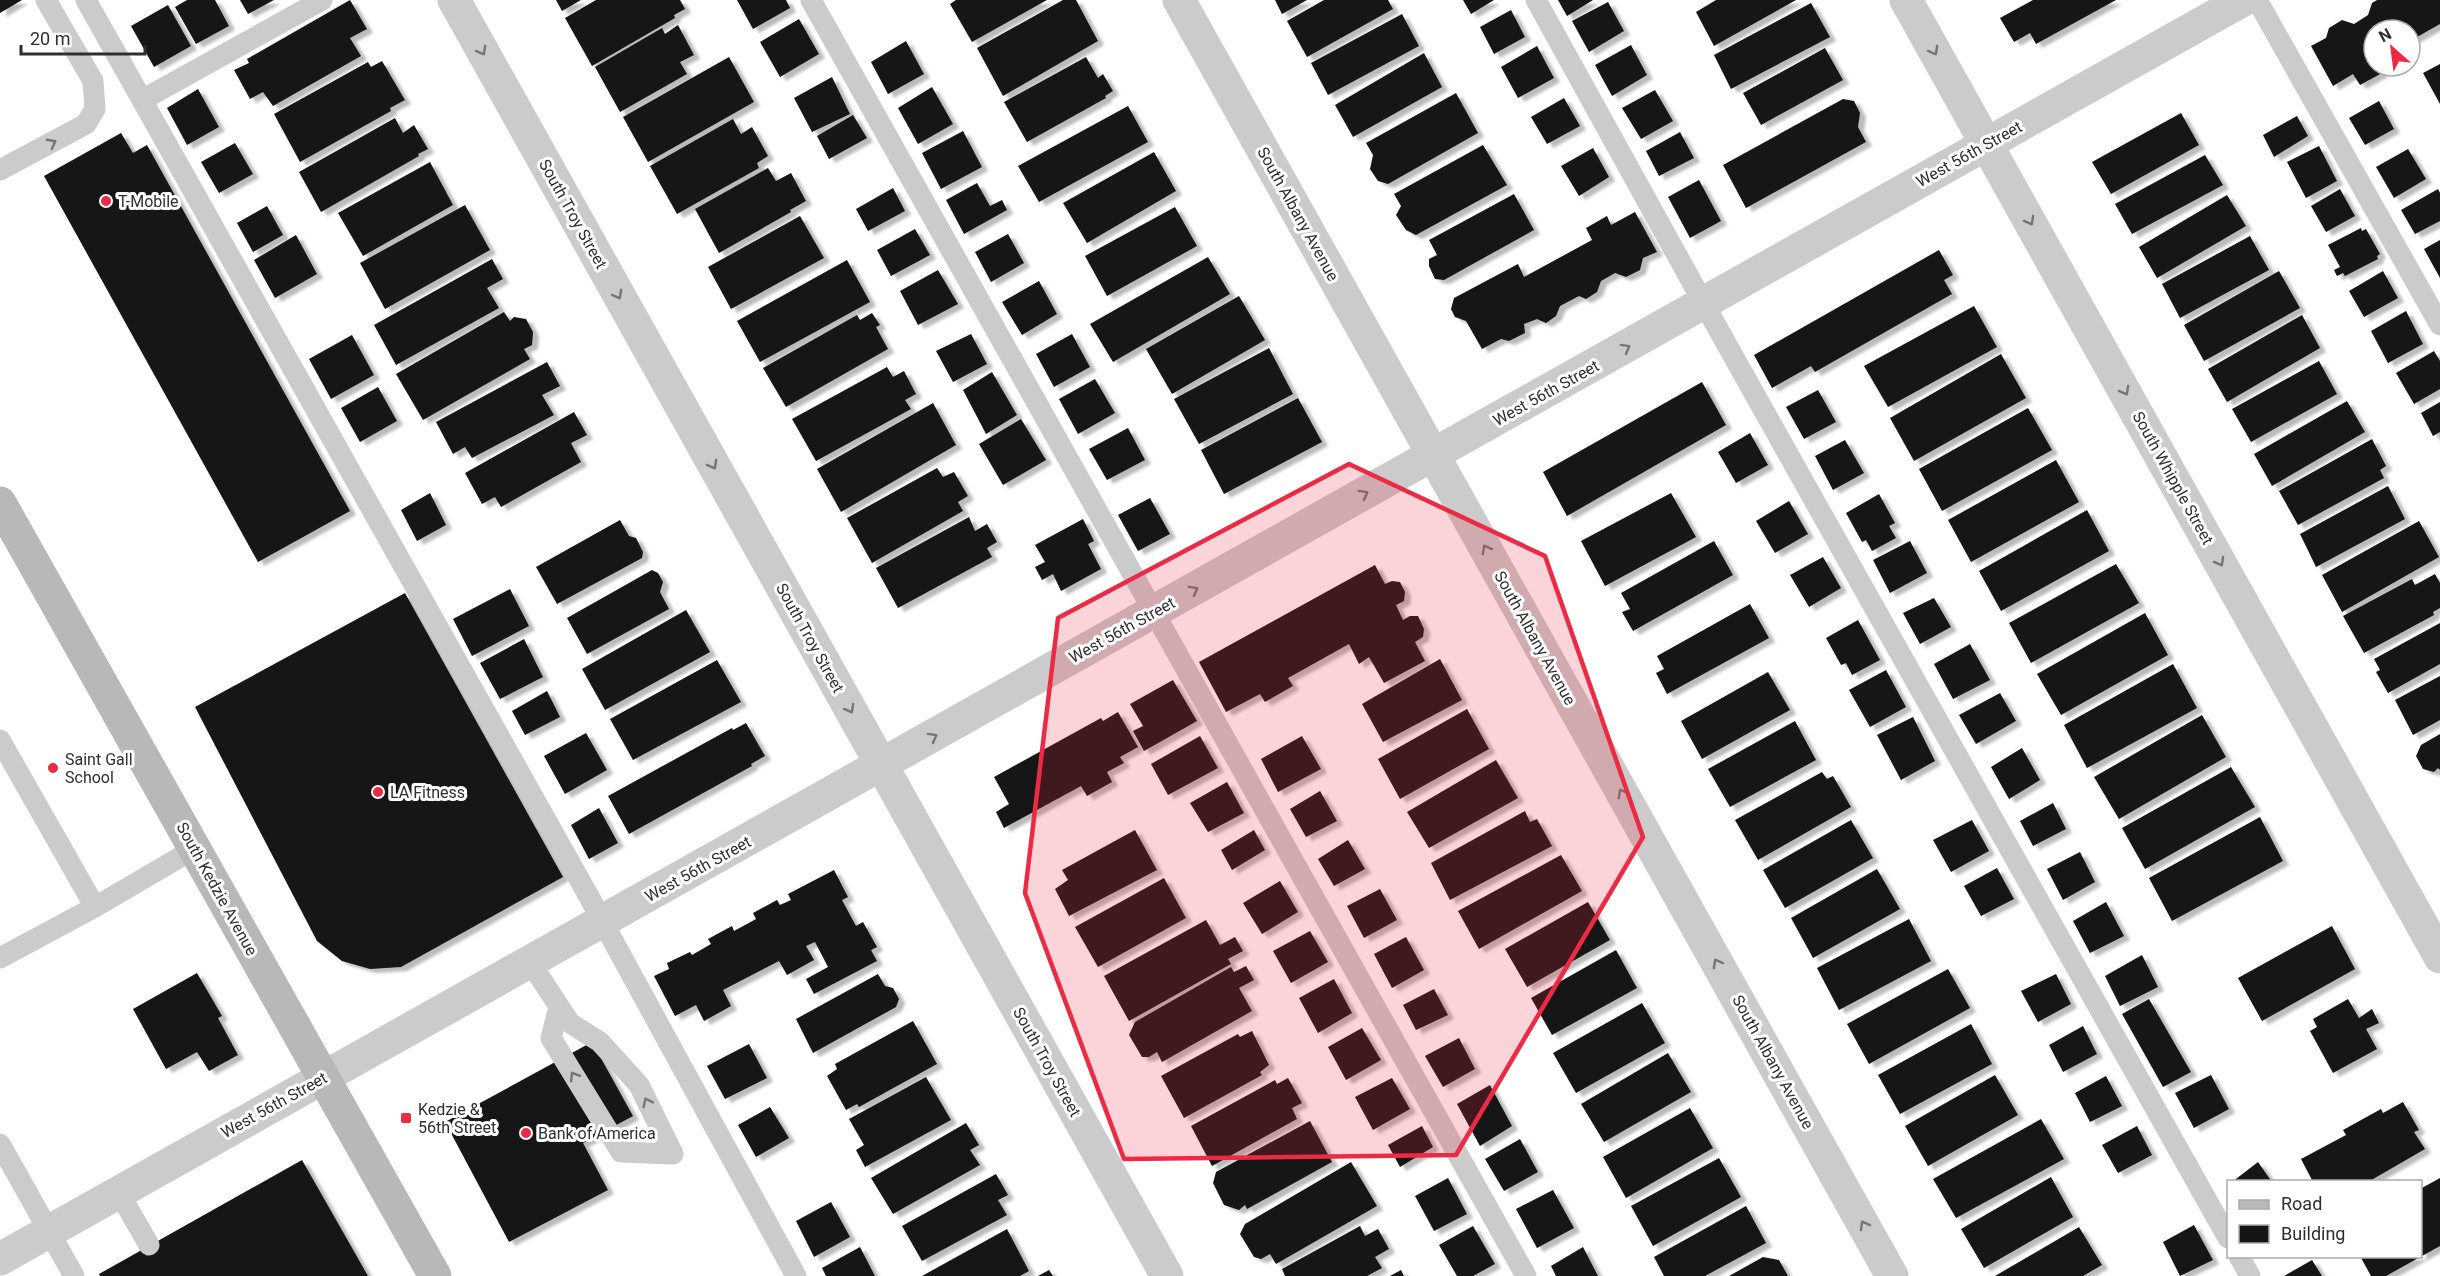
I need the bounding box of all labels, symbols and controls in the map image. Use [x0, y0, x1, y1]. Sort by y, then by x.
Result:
scale bar [21, 18, 146, 56]
north arrow [2362, 18, 2422, 78]
text: N [2376, 24, 2395, 46]
text: 20 m [30, 28, 70, 49]
one-way arrow [475, 45, 487, 55]
one-way arrow [1927, 45, 1938, 55]
street label: West 56th Street [1913, 117, 2025, 191]
one-way arrow [45, 139, 56, 150]
street label: South Albany Avenue [1253, 144, 1343, 284]
street label: South Troy Street [535, 156, 611, 272]
place label: T-Mobile [118, 192, 179, 211]
marker: T-Mobile [99, 194, 113, 208]
one-way arrow [2023, 215, 2034, 225]
one-way arrow [611, 289, 623, 299]
one-way arrow [1620, 343, 1630, 355]
street label: West 56th Street [1490, 356, 1602, 430]
one-way arrow [2118, 385, 2129, 396]
street label: South Whipple Street [2129, 408, 2217, 548]
one-way arrow [706, 459, 718, 469]
one-way arrow [1358, 490, 1368, 501]
one-way arrow [1482, 545, 1493, 556]
one-way arrow [2213, 556, 2224, 566]
street label: South Albany Avenue [1490, 568, 1580, 708]
street label: South Troy Street [772, 580, 848, 696]
one-way arrow [1188, 586, 1198, 597]
street label: West 56th Street [1066, 593, 1178, 667]
one-way arrow [842, 702, 854, 713]
one-way arrow [927, 733, 937, 744]
place label: Saint Gall School [65, 750, 133, 787]
marker: Saint Gall School [46, 761, 60, 775]
place label: LA Fitness [390, 783, 465, 802]
marker: LA Fitness [371, 785, 385, 799]
one-way arrow [1618, 789, 1629, 799]
street label: South Kedzie Avenue [172, 819, 262, 959]
street label: West 56th Street [642, 832, 754, 906]
one-way arrow [1713, 959, 1724, 969]
street label: South Albany Avenue [1728, 992, 1818, 1132]
street label: South Troy Street [1009, 1004, 1085, 1120]
street label: West 56th Street [218, 1068, 330, 1142]
one-way arrow [569, 1072, 581, 1082]
one-way arrow [643, 1097, 655, 1108]
place label: Kedzie & 56th Street [418, 1100, 496, 1137]
marker: Kedzie & 56th Street [399, 1111, 413, 1125]
place label: Bank of America [538, 1124, 656, 1143]
marker: Bank of America [519, 1126, 533, 1140]
legend [2227, 1180, 2422, 1258]
text: Road [2281, 1193, 2322, 1214]
one-way arrow [1859, 1221, 1871, 1231]
text: Building [2281, 1223, 2345, 1244]

